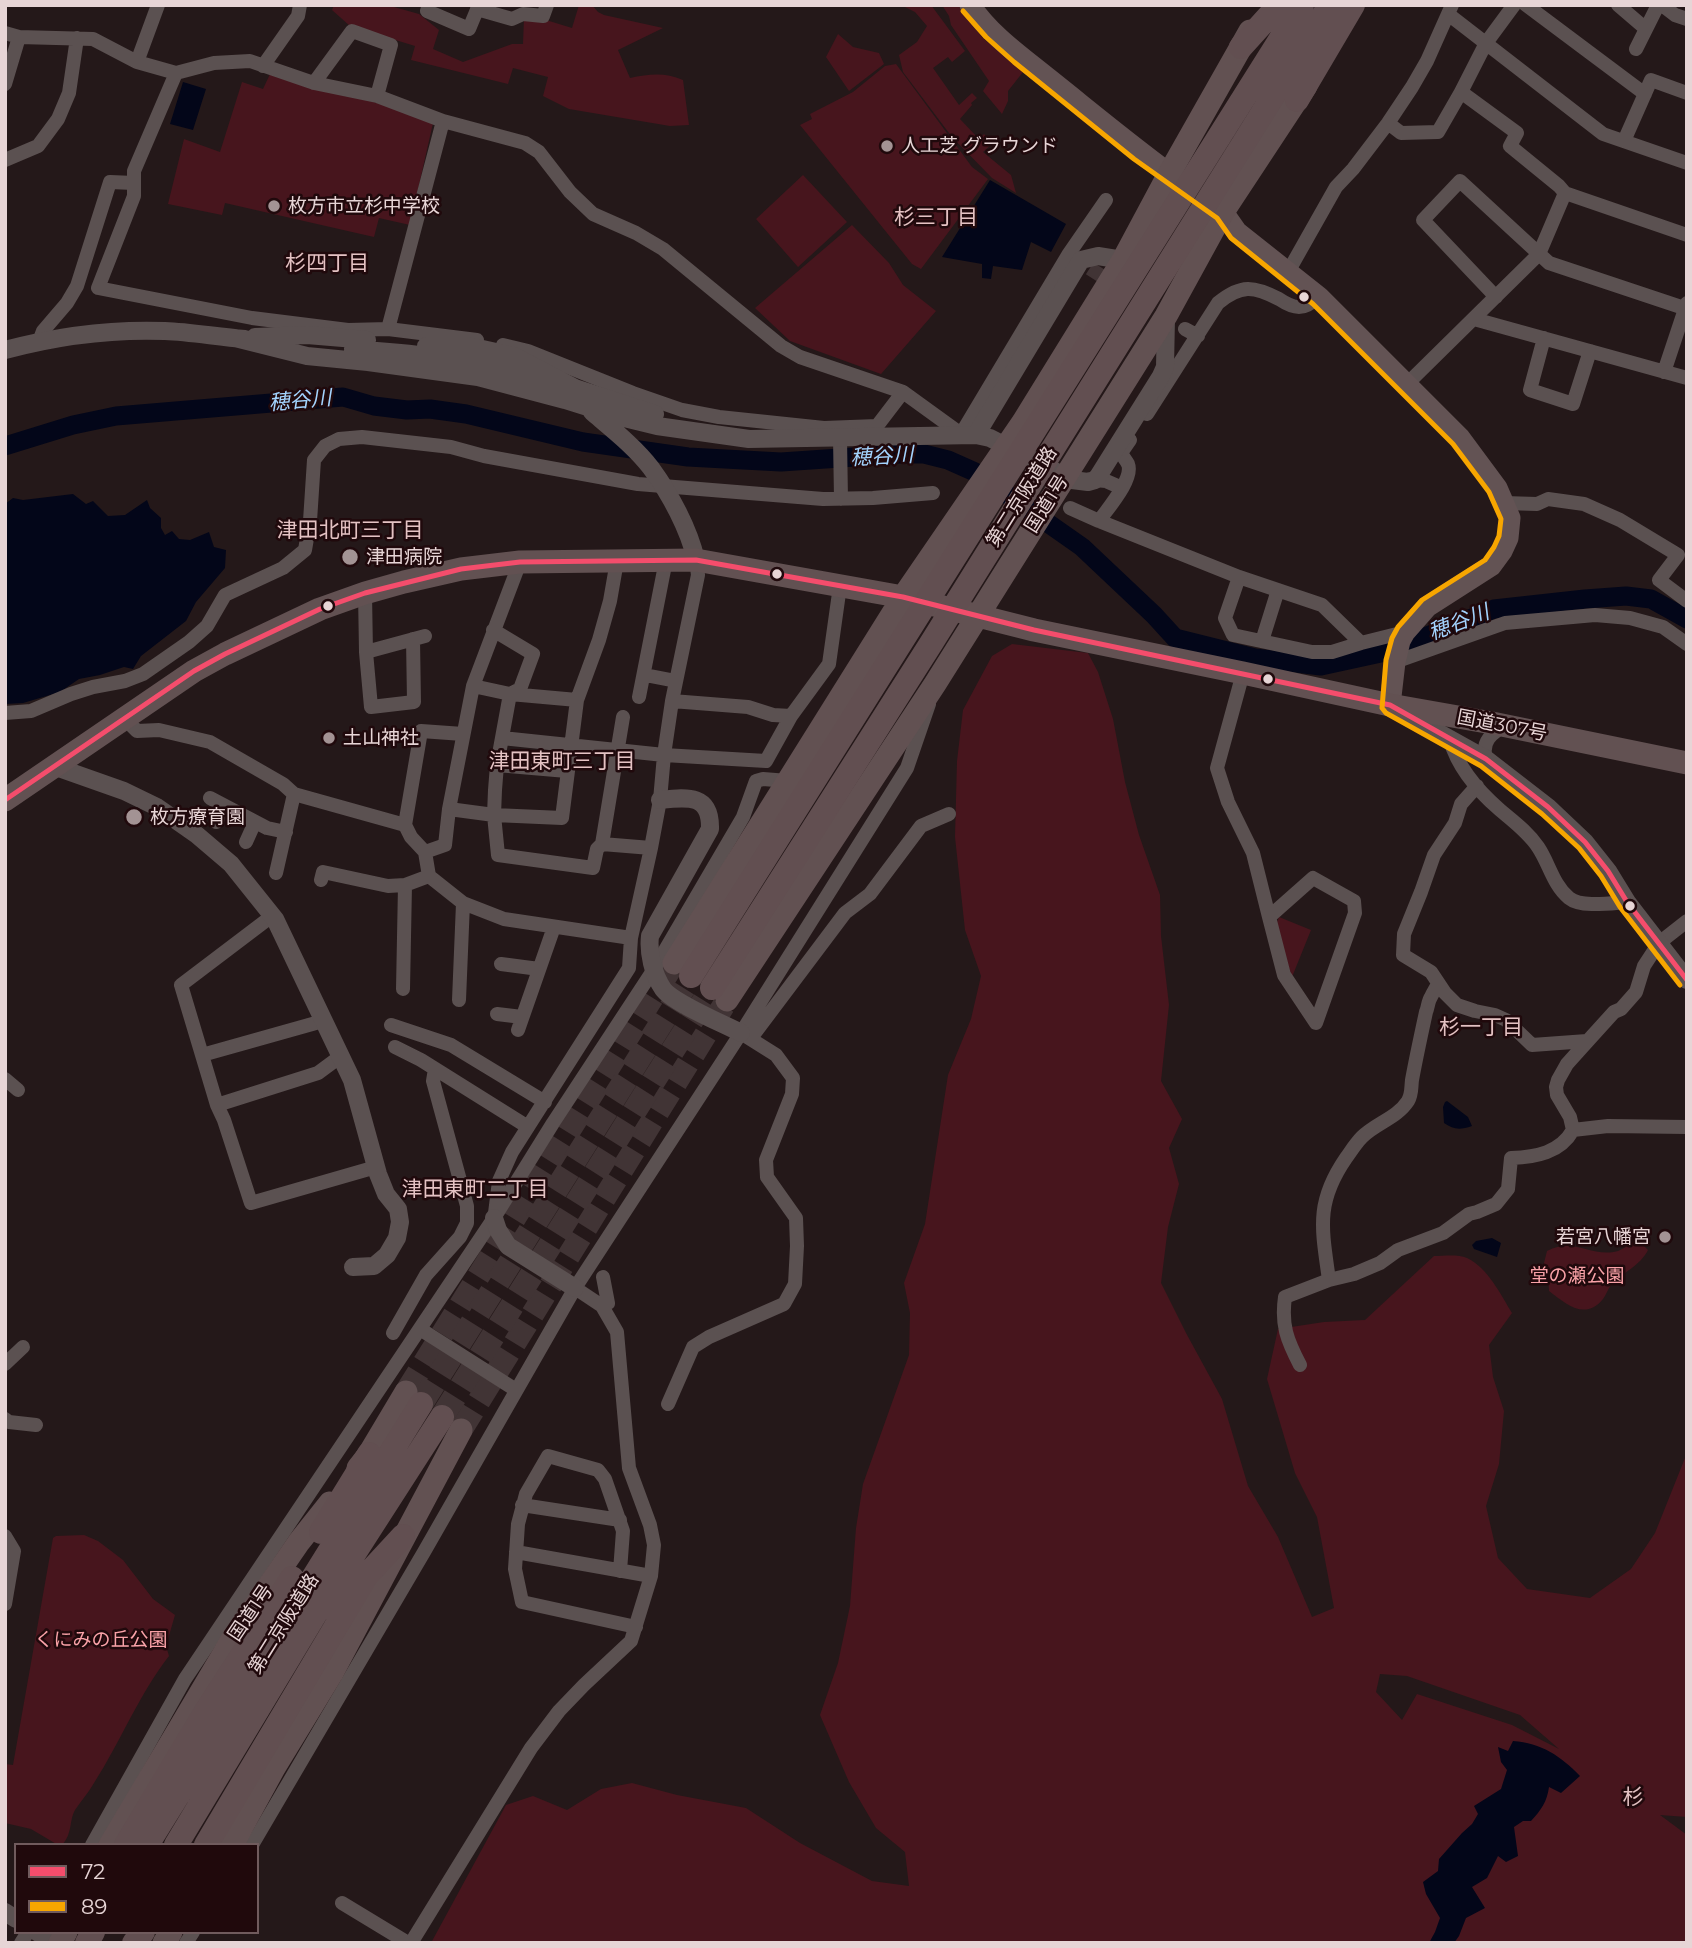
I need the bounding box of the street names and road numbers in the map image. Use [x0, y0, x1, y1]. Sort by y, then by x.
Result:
street label: 第二京阪道路 [982, 443, 1062, 551]
street label: 国道1号 [1020, 471, 1074, 537]
street label: 国道307号 [1455, 706, 1549, 746]
street label: 第二京阪道路 [244, 1570, 324, 1678]
street label: 国道1号 [224, 1580, 278, 1646]

